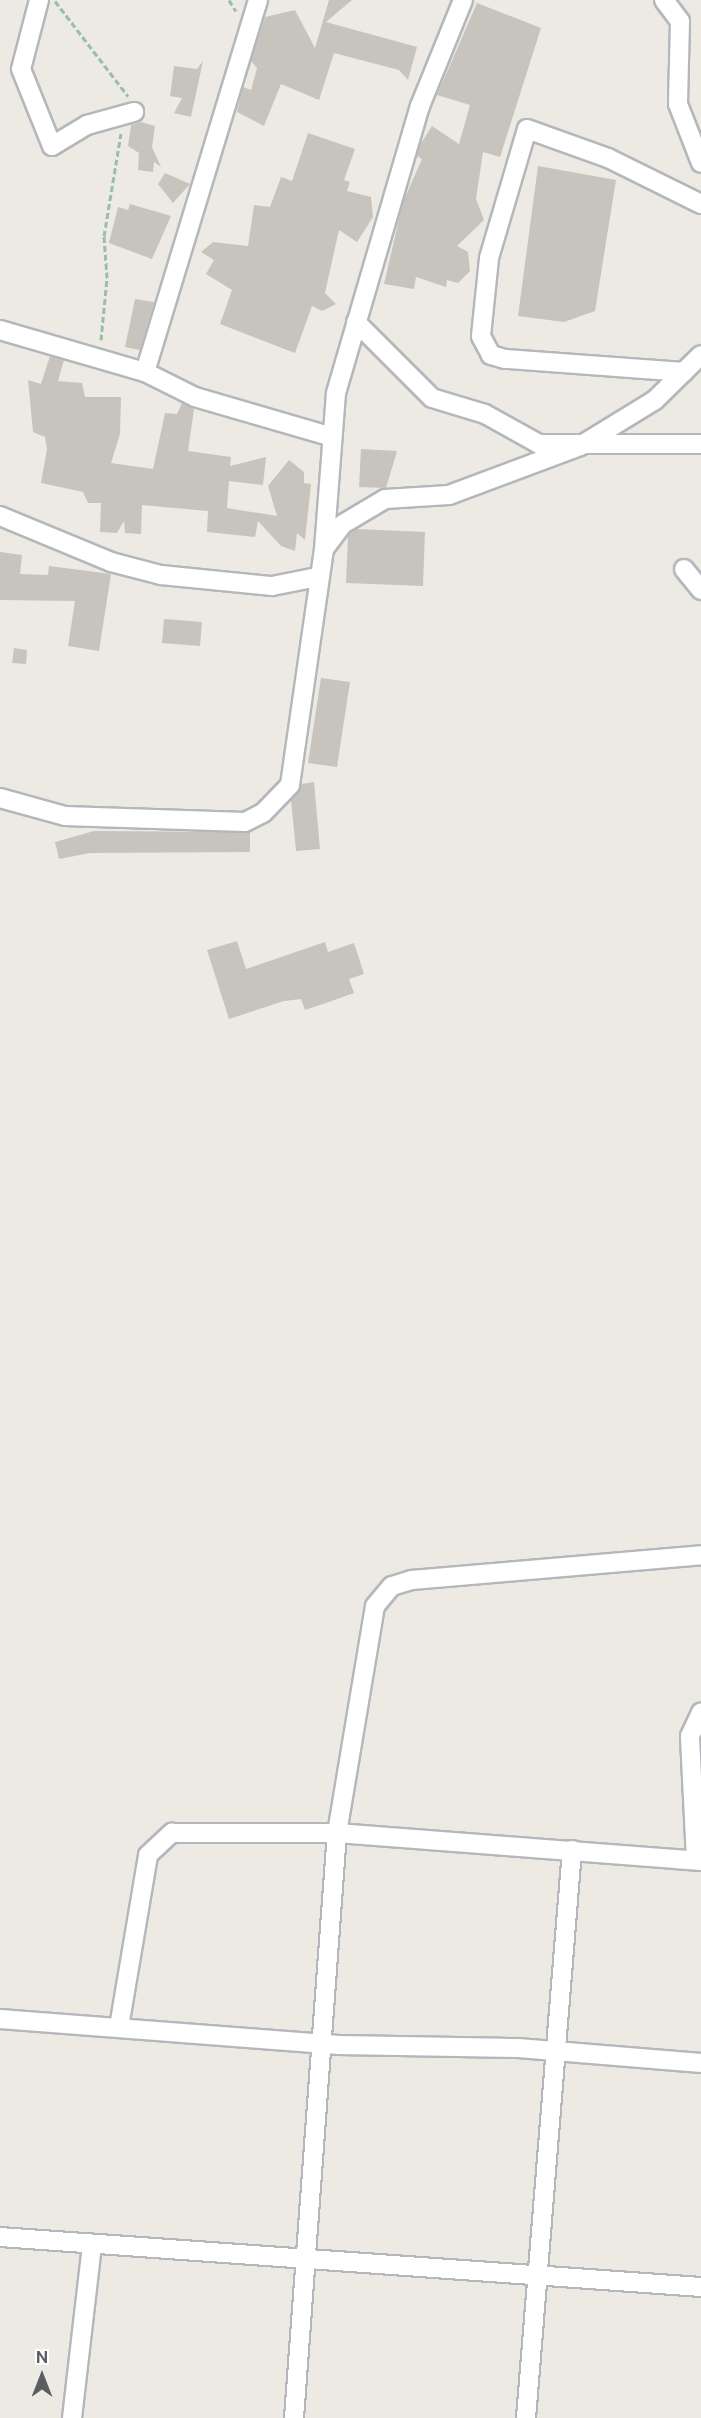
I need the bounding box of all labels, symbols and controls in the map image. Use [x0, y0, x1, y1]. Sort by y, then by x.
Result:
north arrow [12, 2346, 72, 2406]
text: N [36, 2348, 48, 2367]

